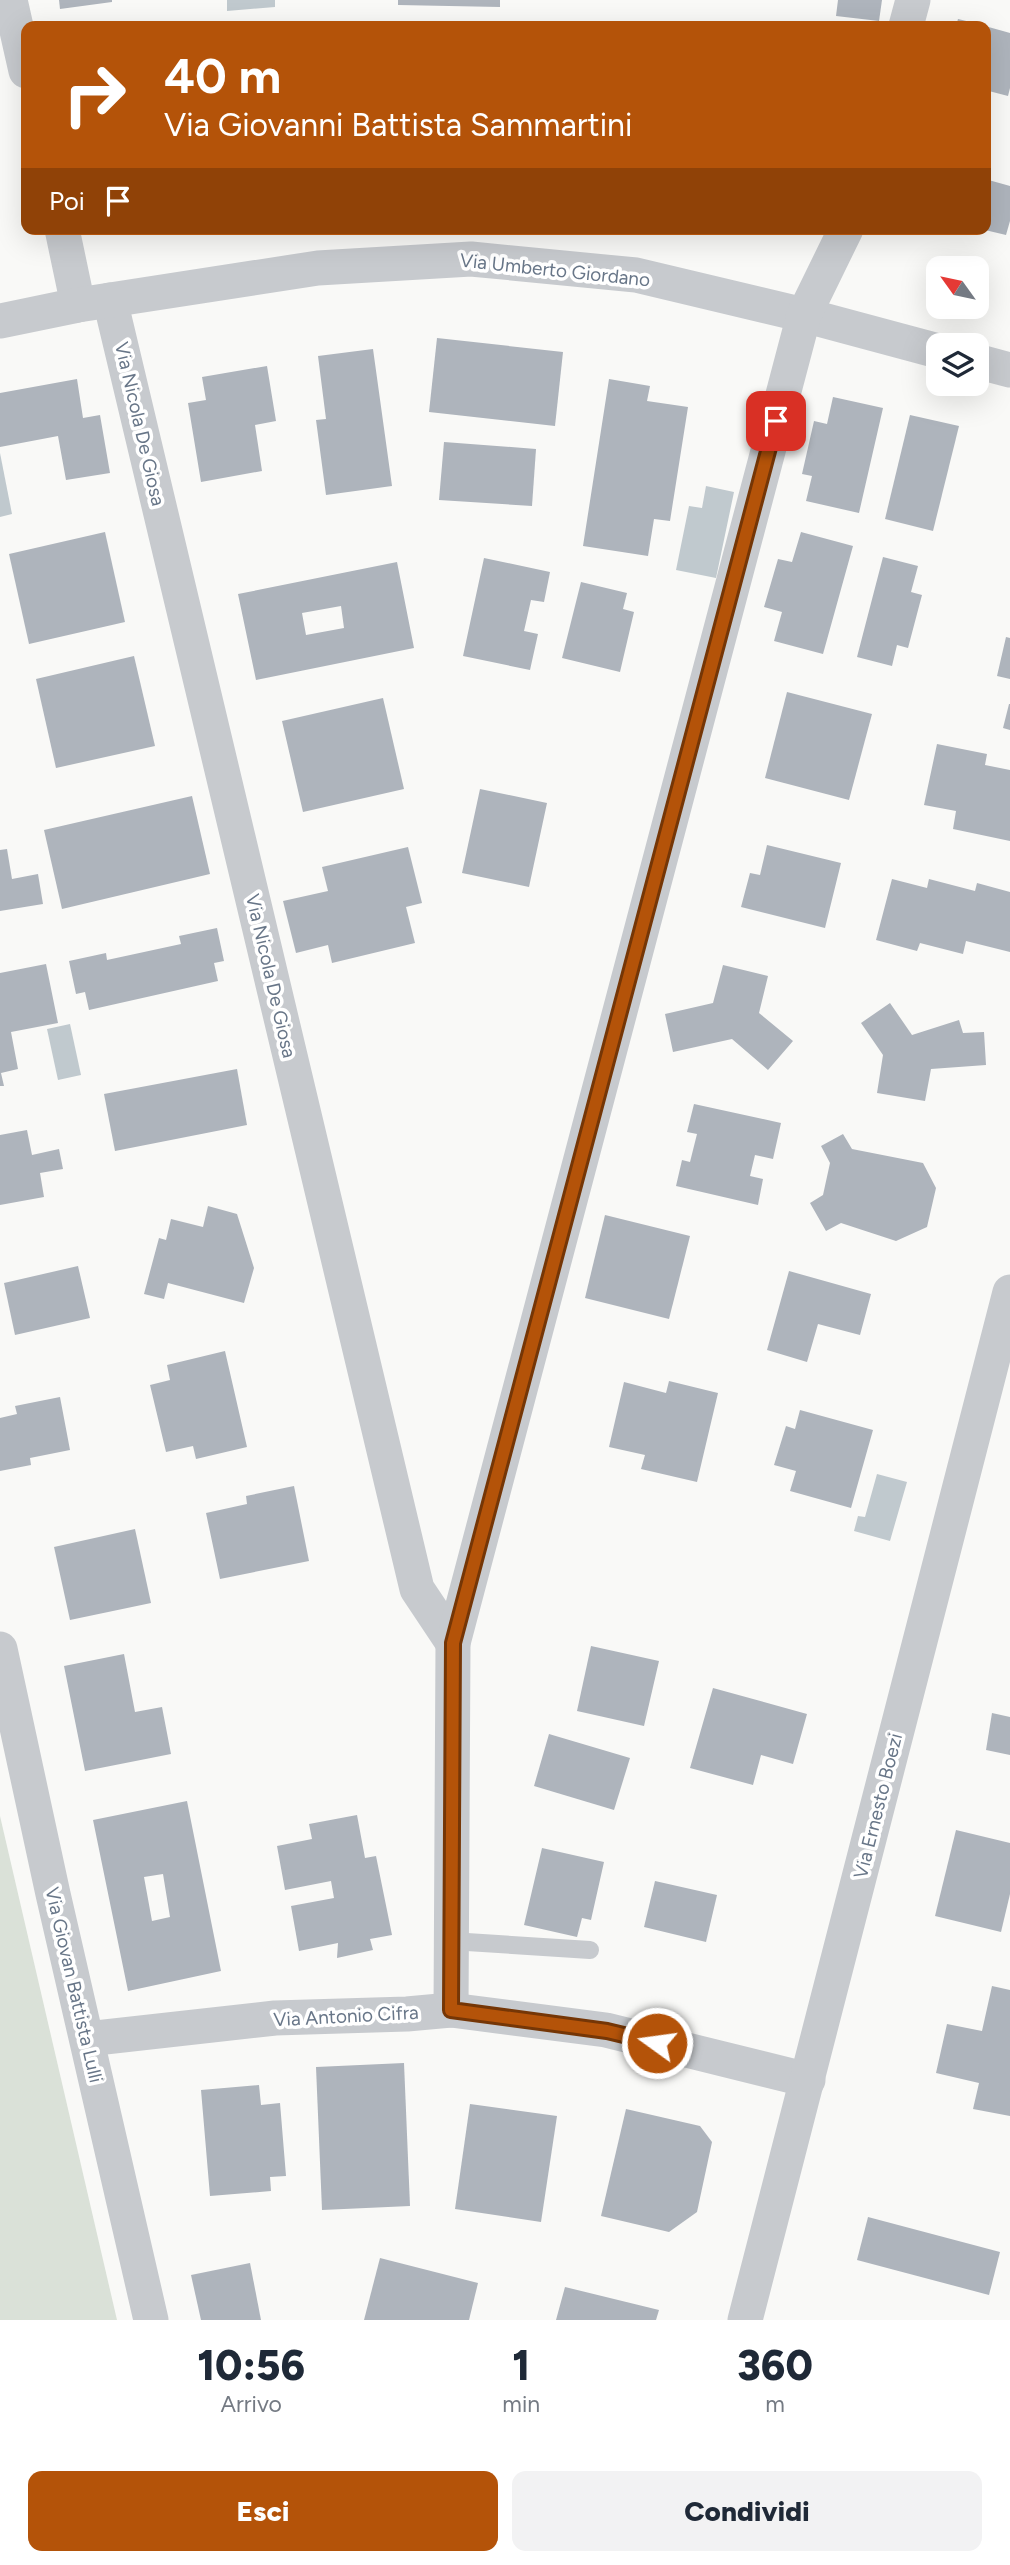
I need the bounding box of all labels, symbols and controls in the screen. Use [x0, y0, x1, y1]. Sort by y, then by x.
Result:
text: 40 m [164, 46, 281, 105]
icon: right [49, 49, 140, 140]
text: Via Giovanni Battista Sammartini [164, 106, 632, 144]
icon: arrive [99, 182, 137, 220]
text: Poi [49, 185, 85, 217]
street label: Via Umberto Giordano [459, 249, 651, 291]
north arrow [926, 256, 989, 318]
map controls [926, 256, 989, 396]
button: layers [926, 333, 989, 396]
street label: Via Nicola De Giosa [110, 340, 170, 508]
pin [746, 391, 806, 451]
icon: arrive [757, 402, 795, 440]
street label: Via Nicola De Giosa [241, 892, 301, 1060]
street label: Via Ernesto Boezi [849, 1731, 907, 1881]
street label: Via Giovan Battista Lulli [40, 1885, 108, 2085]
street label: Via Antonio Cifra [273, 2001, 419, 2031]
position arrow [620, 2006, 694, 2080]
text: 10:56 [197, 2340, 305, 2391]
text: 1 [512, 2340, 530, 2391]
text: 360 [737, 2340, 813, 2391]
text: Arrivo [220, 2390, 282, 2418]
text: min [502, 2390, 540, 2418]
text: m [765, 2390, 785, 2418]
button: Esci [28, 2471, 498, 2551]
button: Condividi [512, 2471, 982, 2551]

